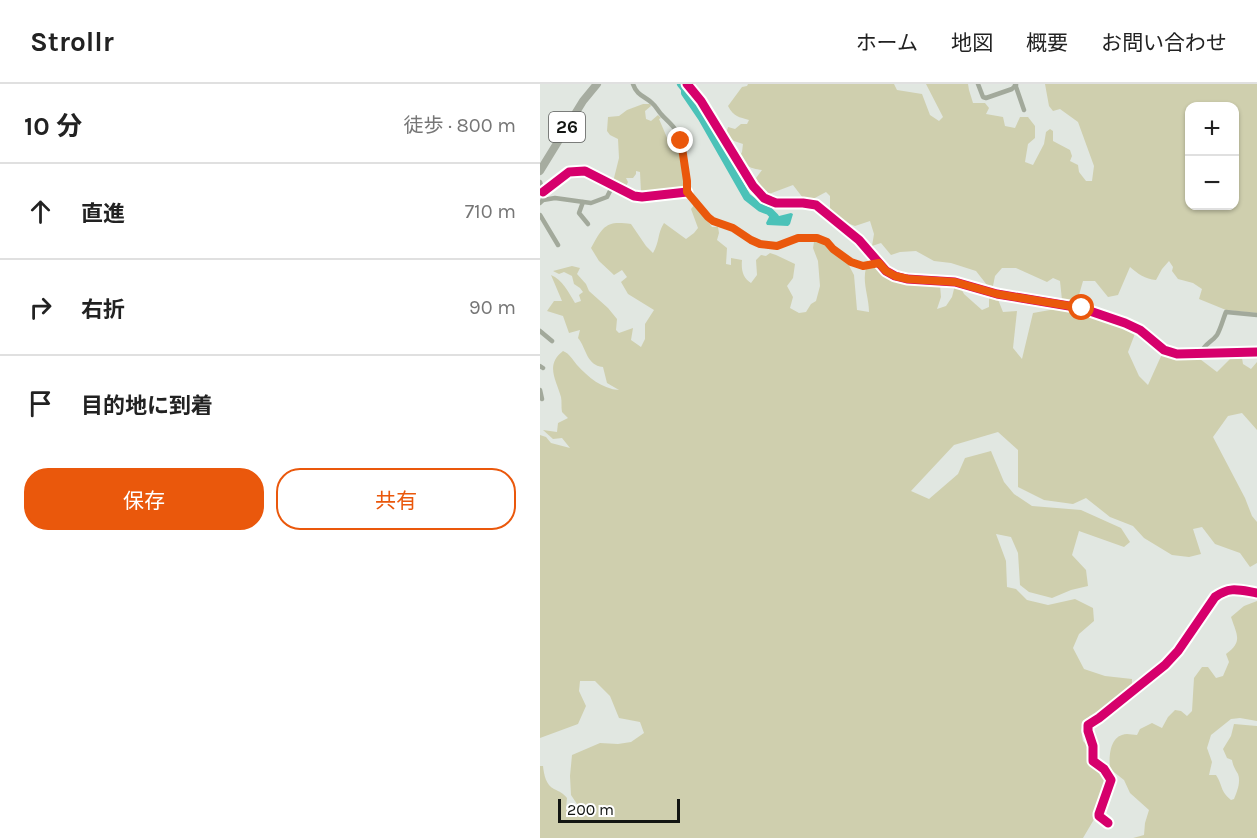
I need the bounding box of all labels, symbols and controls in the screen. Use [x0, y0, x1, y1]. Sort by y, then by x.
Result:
text: Strollr [30, 25, 114, 58]
text: ホーム [856, 31, 918, 55]
text: 地図 [951, 31, 993, 55]
text: 概要 [1026, 31, 1068, 55]
text: お問い合わせ [1101, 31, 1227, 55]
map controls [1185, 102, 1239, 210]
button: + [1185, 102, 1239, 156]
text: 10 分 [24, 111, 82, 142]
road number: 26 [549, 112, 585, 142]
text: 徒歩 · 800 m [403, 114, 516, 137]
route end [667, 127, 693, 153]
button: − [1185, 156, 1239, 210]
icon: ahead [24, 195, 57, 228]
text: 710 m [465, 200, 516, 223]
text: 直進 [81, 201, 125, 227]
icon: right [24, 291, 57, 324]
route start [1068, 294, 1094, 320]
text: 90 m [469, 296, 516, 319]
text: 右折 [81, 297, 125, 323]
icon: arrive [24, 387, 57, 420]
text: 目的地に到着 [81, 393, 213, 419]
button: 保存 [24, 468, 264, 530]
button: 共有 [276, 468, 516, 530]
scale bar [558, 796, 680, 824]
text: 200 m [567, 800, 614, 819]

